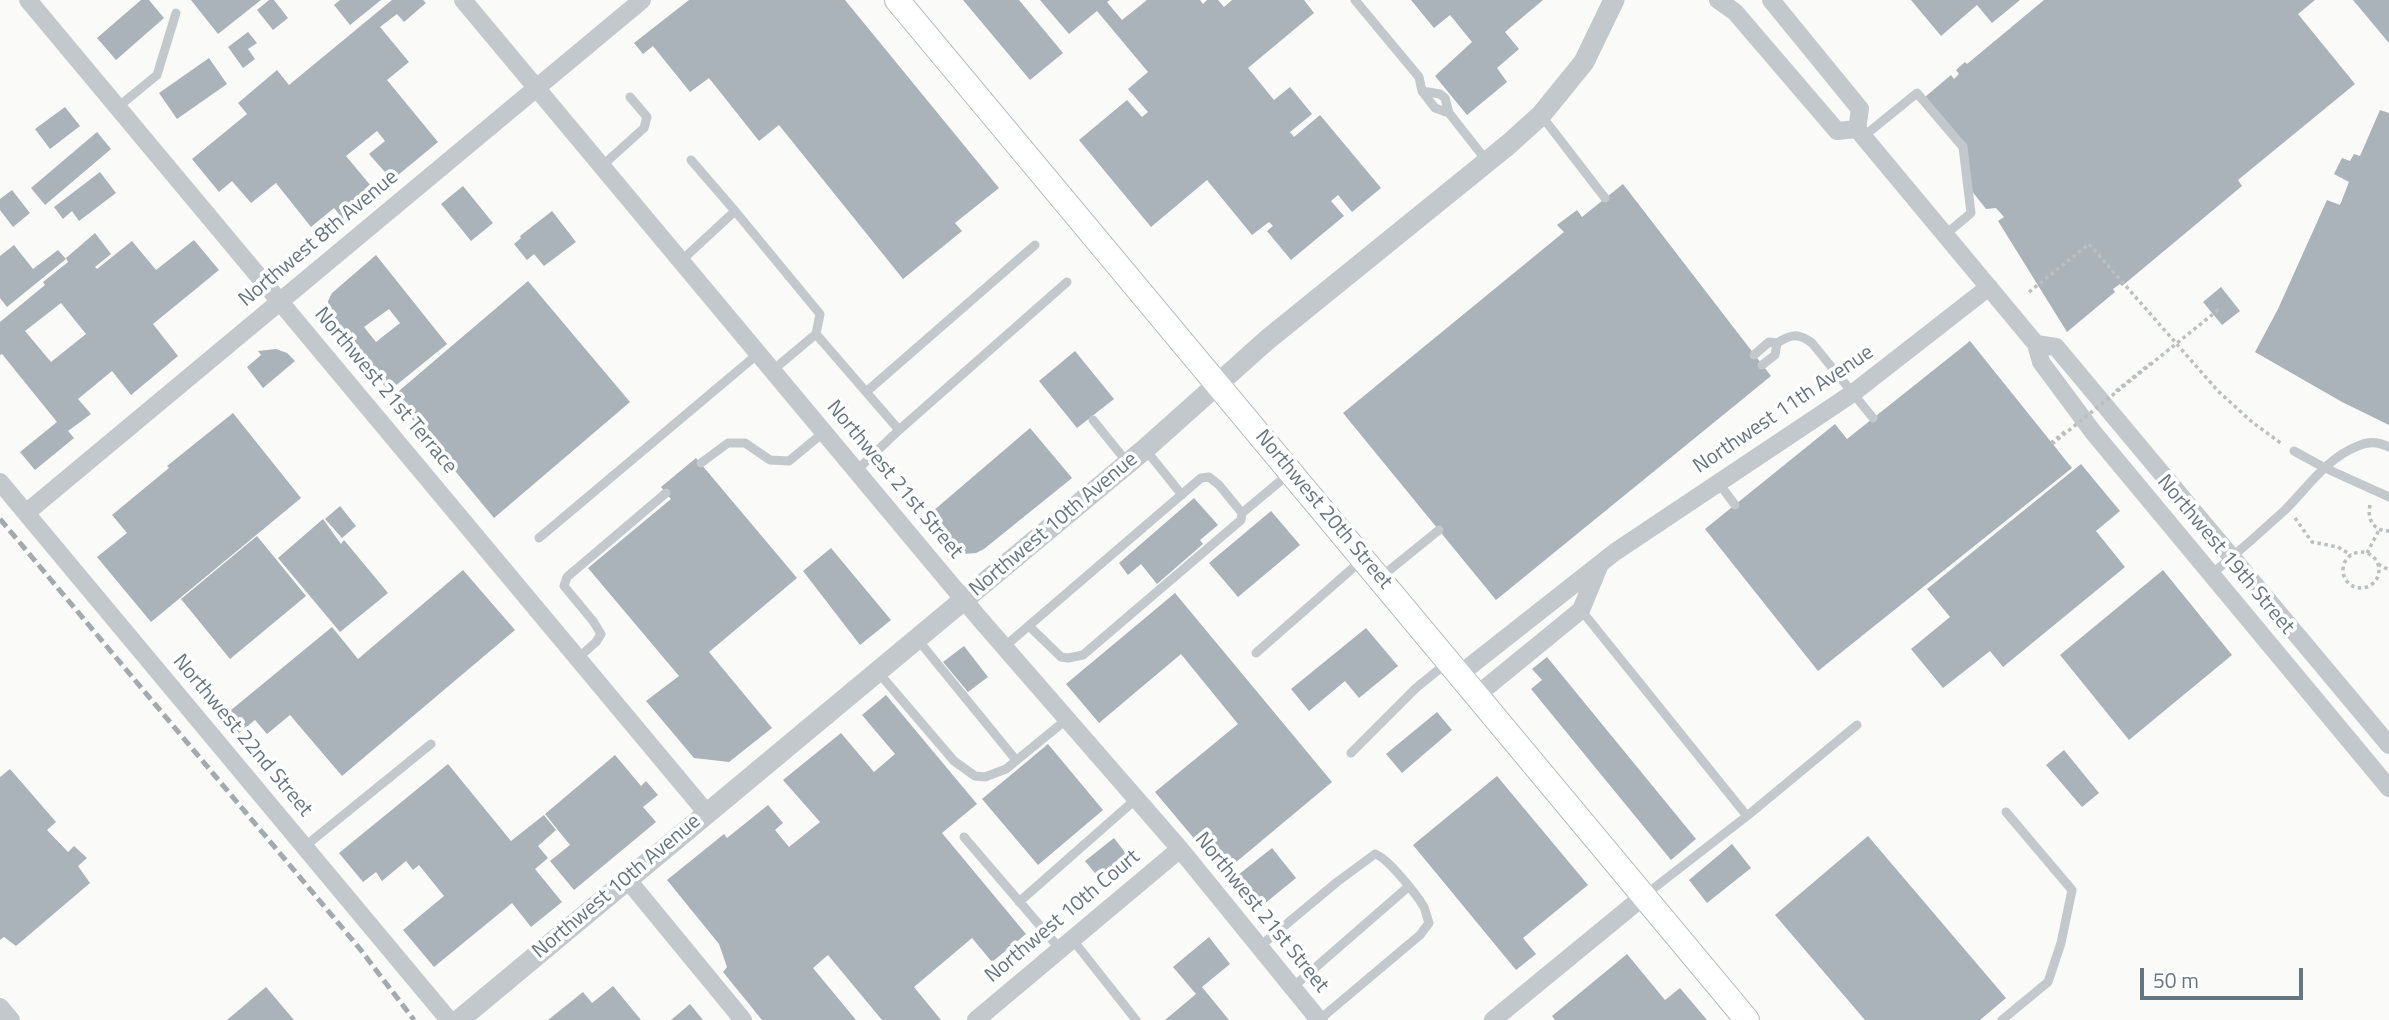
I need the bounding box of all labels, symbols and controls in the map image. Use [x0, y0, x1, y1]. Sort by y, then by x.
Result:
street label: Northwest 8th Avenue [234, 165, 404, 313]
street label: Northwest 21st Terrace [308, 303, 462, 479]
street label: Northwest 11th Avenue [1689, 340, 1879, 480]
street label: Northwest 21st Street [820, 396, 968, 564]
street label: Northwest 20th Street [1249, 425, 1397, 595]
street label: Northwest 10th Avenue [965, 447, 1143, 603]
street label: Northwest 19th Street [2151, 470, 2299, 640]
street label: Northwest 22nd Street [167, 650, 317, 822]
street label: Northwest 10th Avenue [528, 809, 706, 965]
street label: Northwest 21st Street [1189, 828, 1333, 998]
street label: Northwest 10th Court [981, 845, 1145, 989]
scale bar [2144, 954, 2307, 998]
text: 50 m [2153, 964, 2199, 996]

